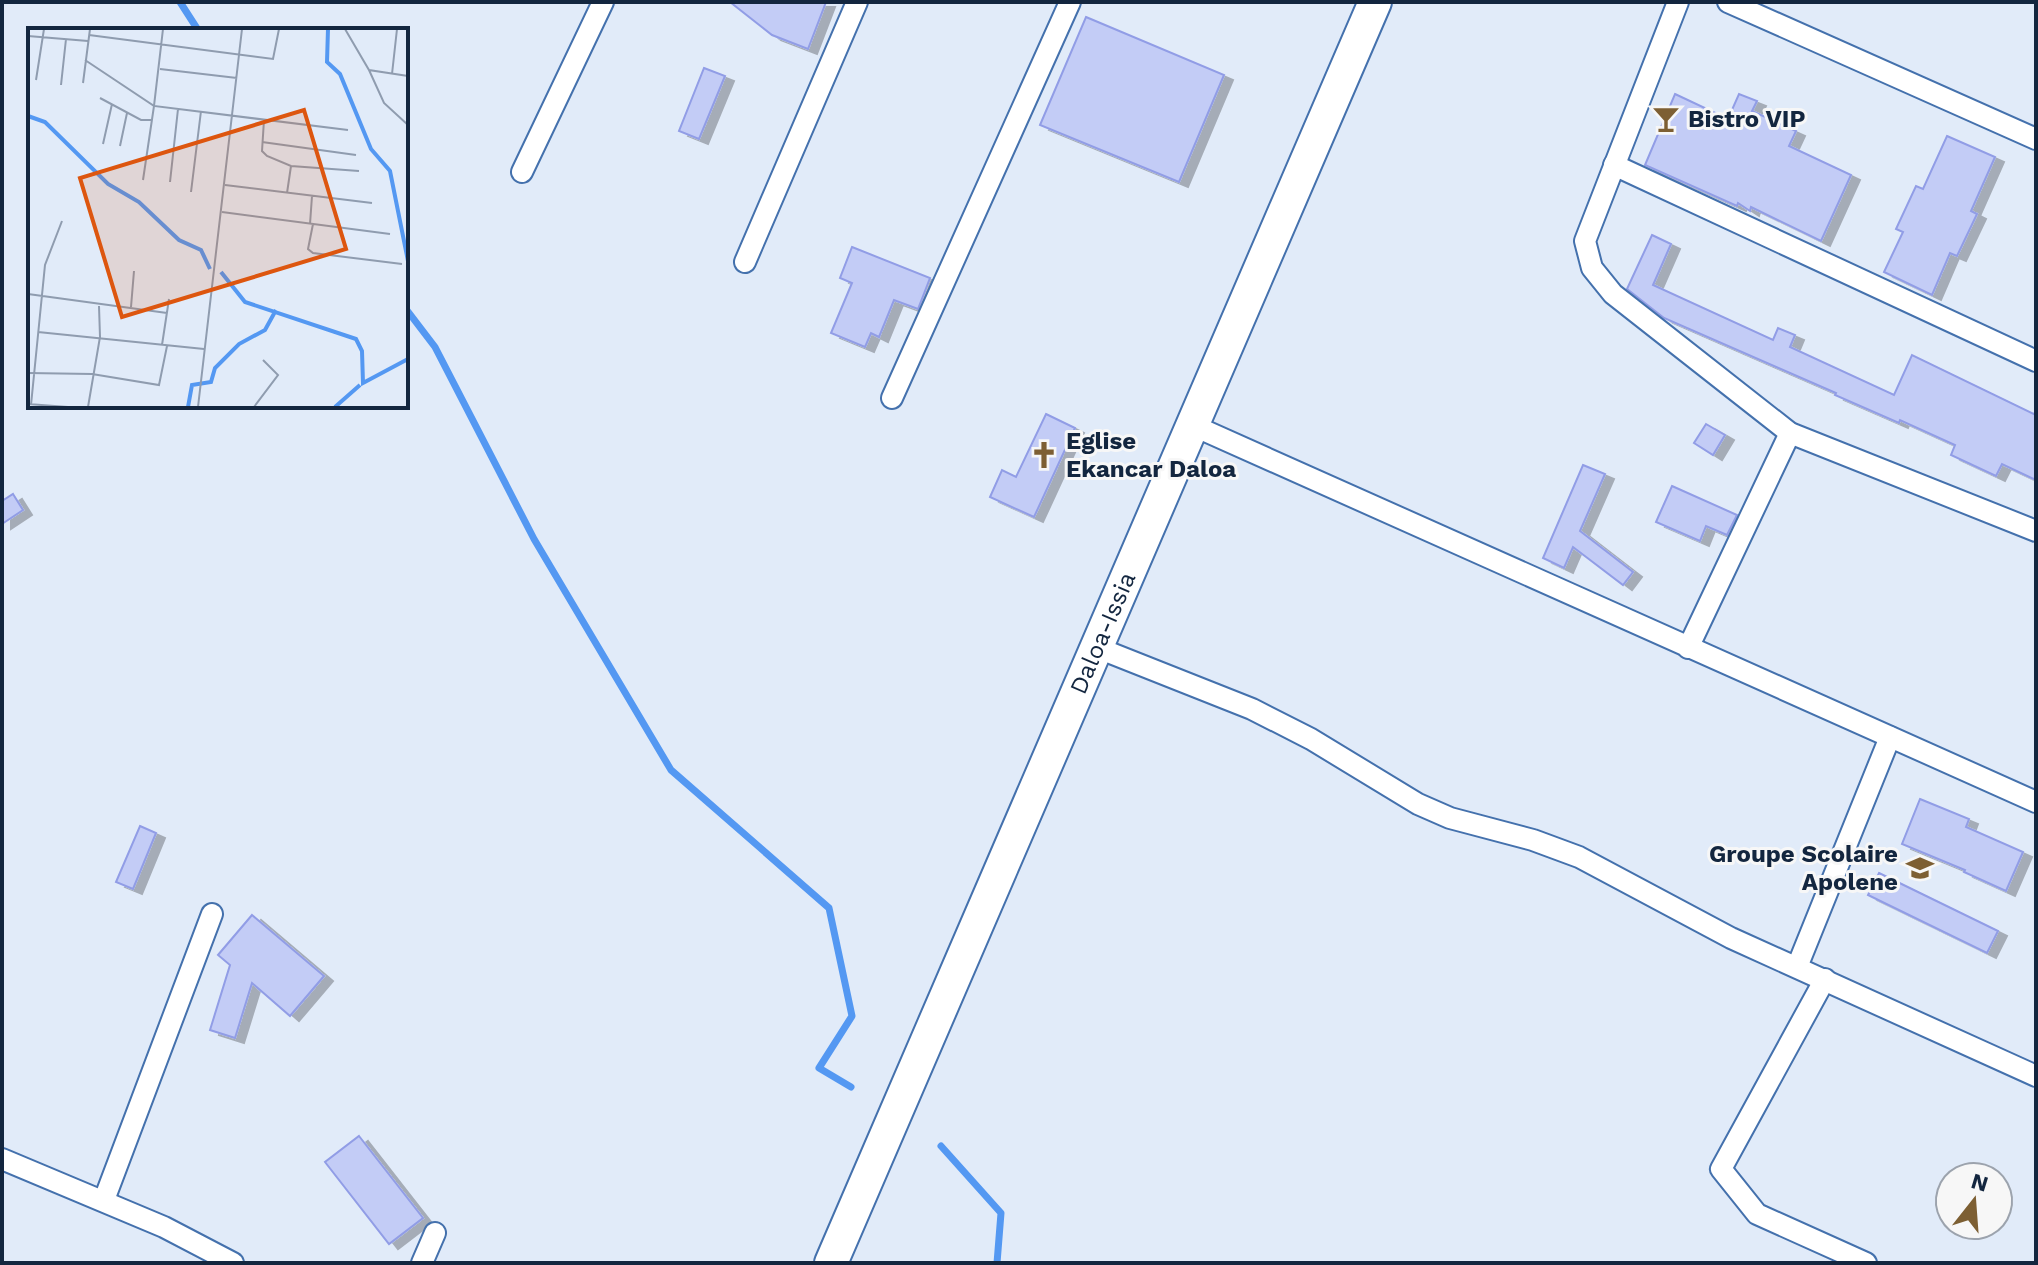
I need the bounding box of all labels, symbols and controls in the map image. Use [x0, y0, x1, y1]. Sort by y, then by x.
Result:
inset map [28, 28, 408, 408]
bar icon: Bistro VIP [1651, 104, 1681, 134]
place label: Bistro VIP [1688, 105, 1805, 133]
place label: Eglise Ekancar Daloa [1066, 427, 1236, 483]
church icon: Eglise Ekancar Daloa [1029, 440, 1059, 470]
street label: Daloa-Issia [1064, 568, 1141, 698]
place label: Groupe Scolaire Apolene [1709, 840, 1898, 896]
school or university icon: Groupe Scolaire Apolene [1905, 853, 1935, 883]
north arrow [1934, 1161, 2014, 1241]
text: N [1968, 1168, 1991, 1197]

